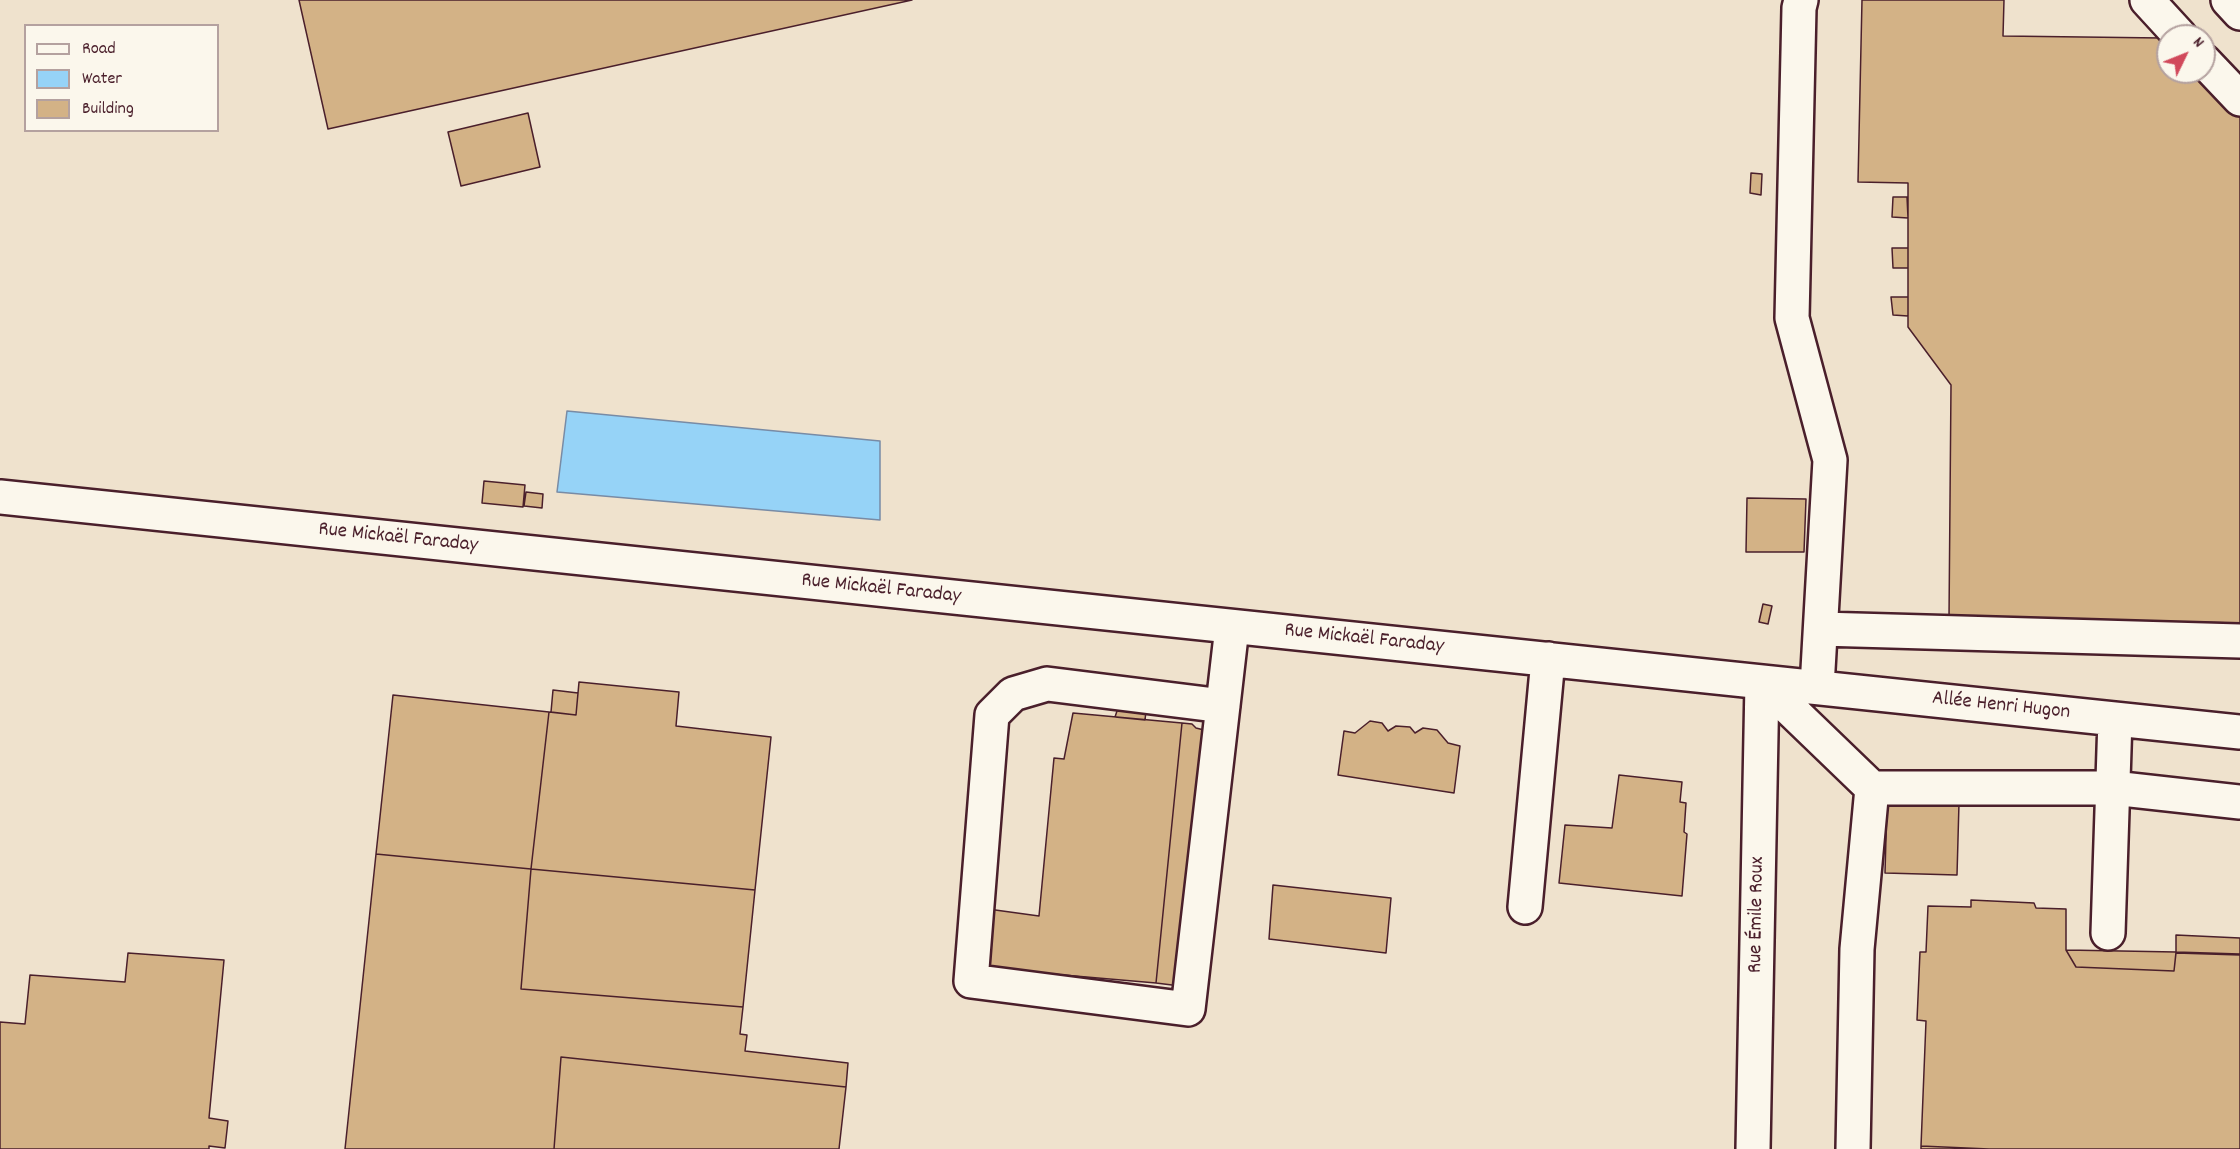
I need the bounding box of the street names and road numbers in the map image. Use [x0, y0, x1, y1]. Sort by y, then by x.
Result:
street label: Rue Mickaël Faraday [317, 518, 479, 560]
street label: Rue Mickaël Faraday [800, 569, 962, 611]
street label: Rue Mickaël Faraday [1283, 619, 1445, 661]
street label: Allée Henri Hugon [1931, 687, 2071, 727]
street label: Rue Émile Roux [1744, 856, 1772, 974]

